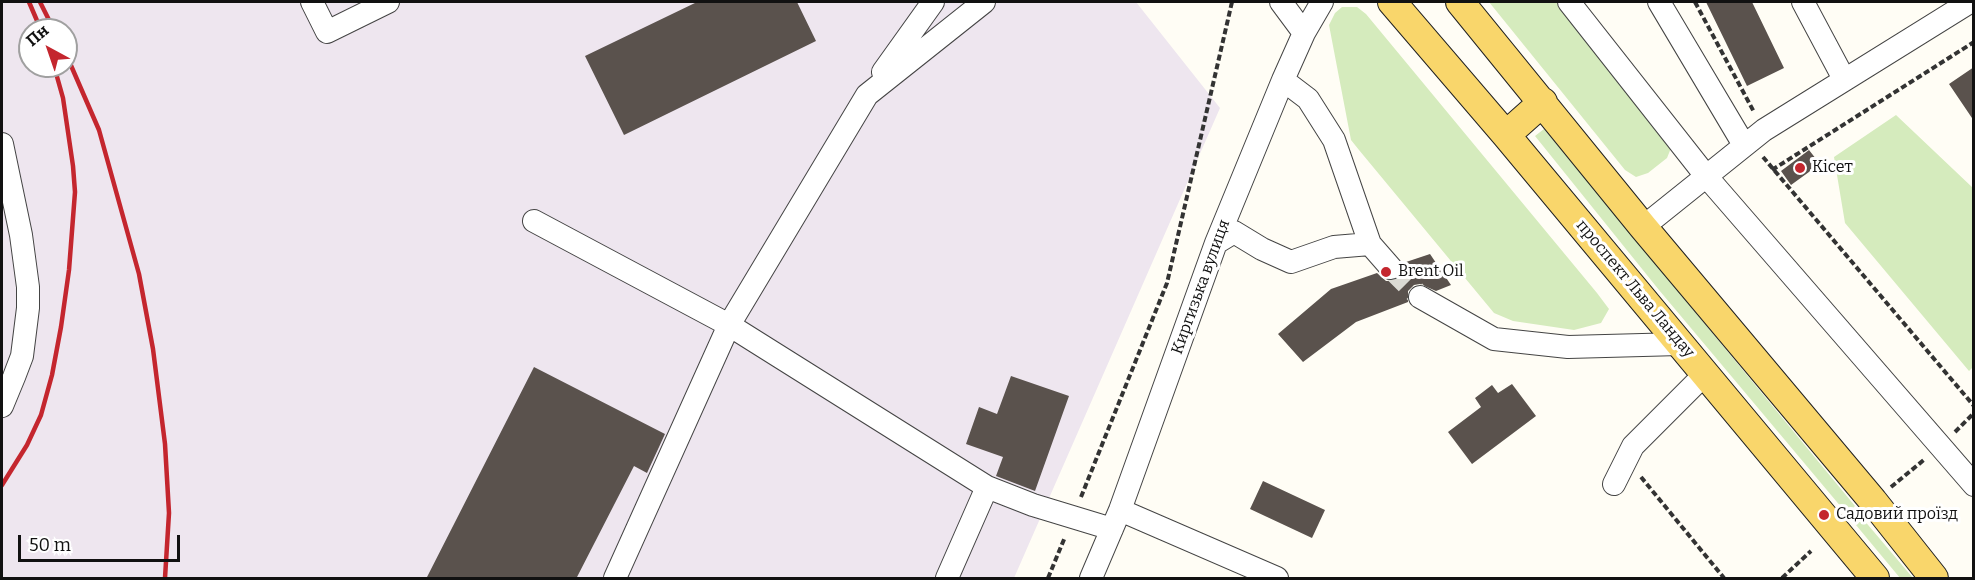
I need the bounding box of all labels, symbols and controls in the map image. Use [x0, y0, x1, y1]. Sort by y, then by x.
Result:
north arrow [18, 18, 78, 78]
text: Пн [22, 21, 52, 50]
place label: Кісет [1812, 158, 1853, 178]
marker: Кісет [1793, 161, 1807, 175]
street label: проспект Льва Ландау [1572, 216, 1698, 362]
street label: Киргизька вулиця [1168, 217, 1234, 357]
place label: Brent Oil [1398, 262, 1464, 282]
marker: Brent Oil [1379, 265, 1393, 279]
place label: Садовий проїзд [1836, 505, 1958, 525]
marker: Садовий проїзд [1817, 508, 1831, 522]
scale bar [21, 523, 183, 561]
text: 50 m [29, 534, 71, 556]

